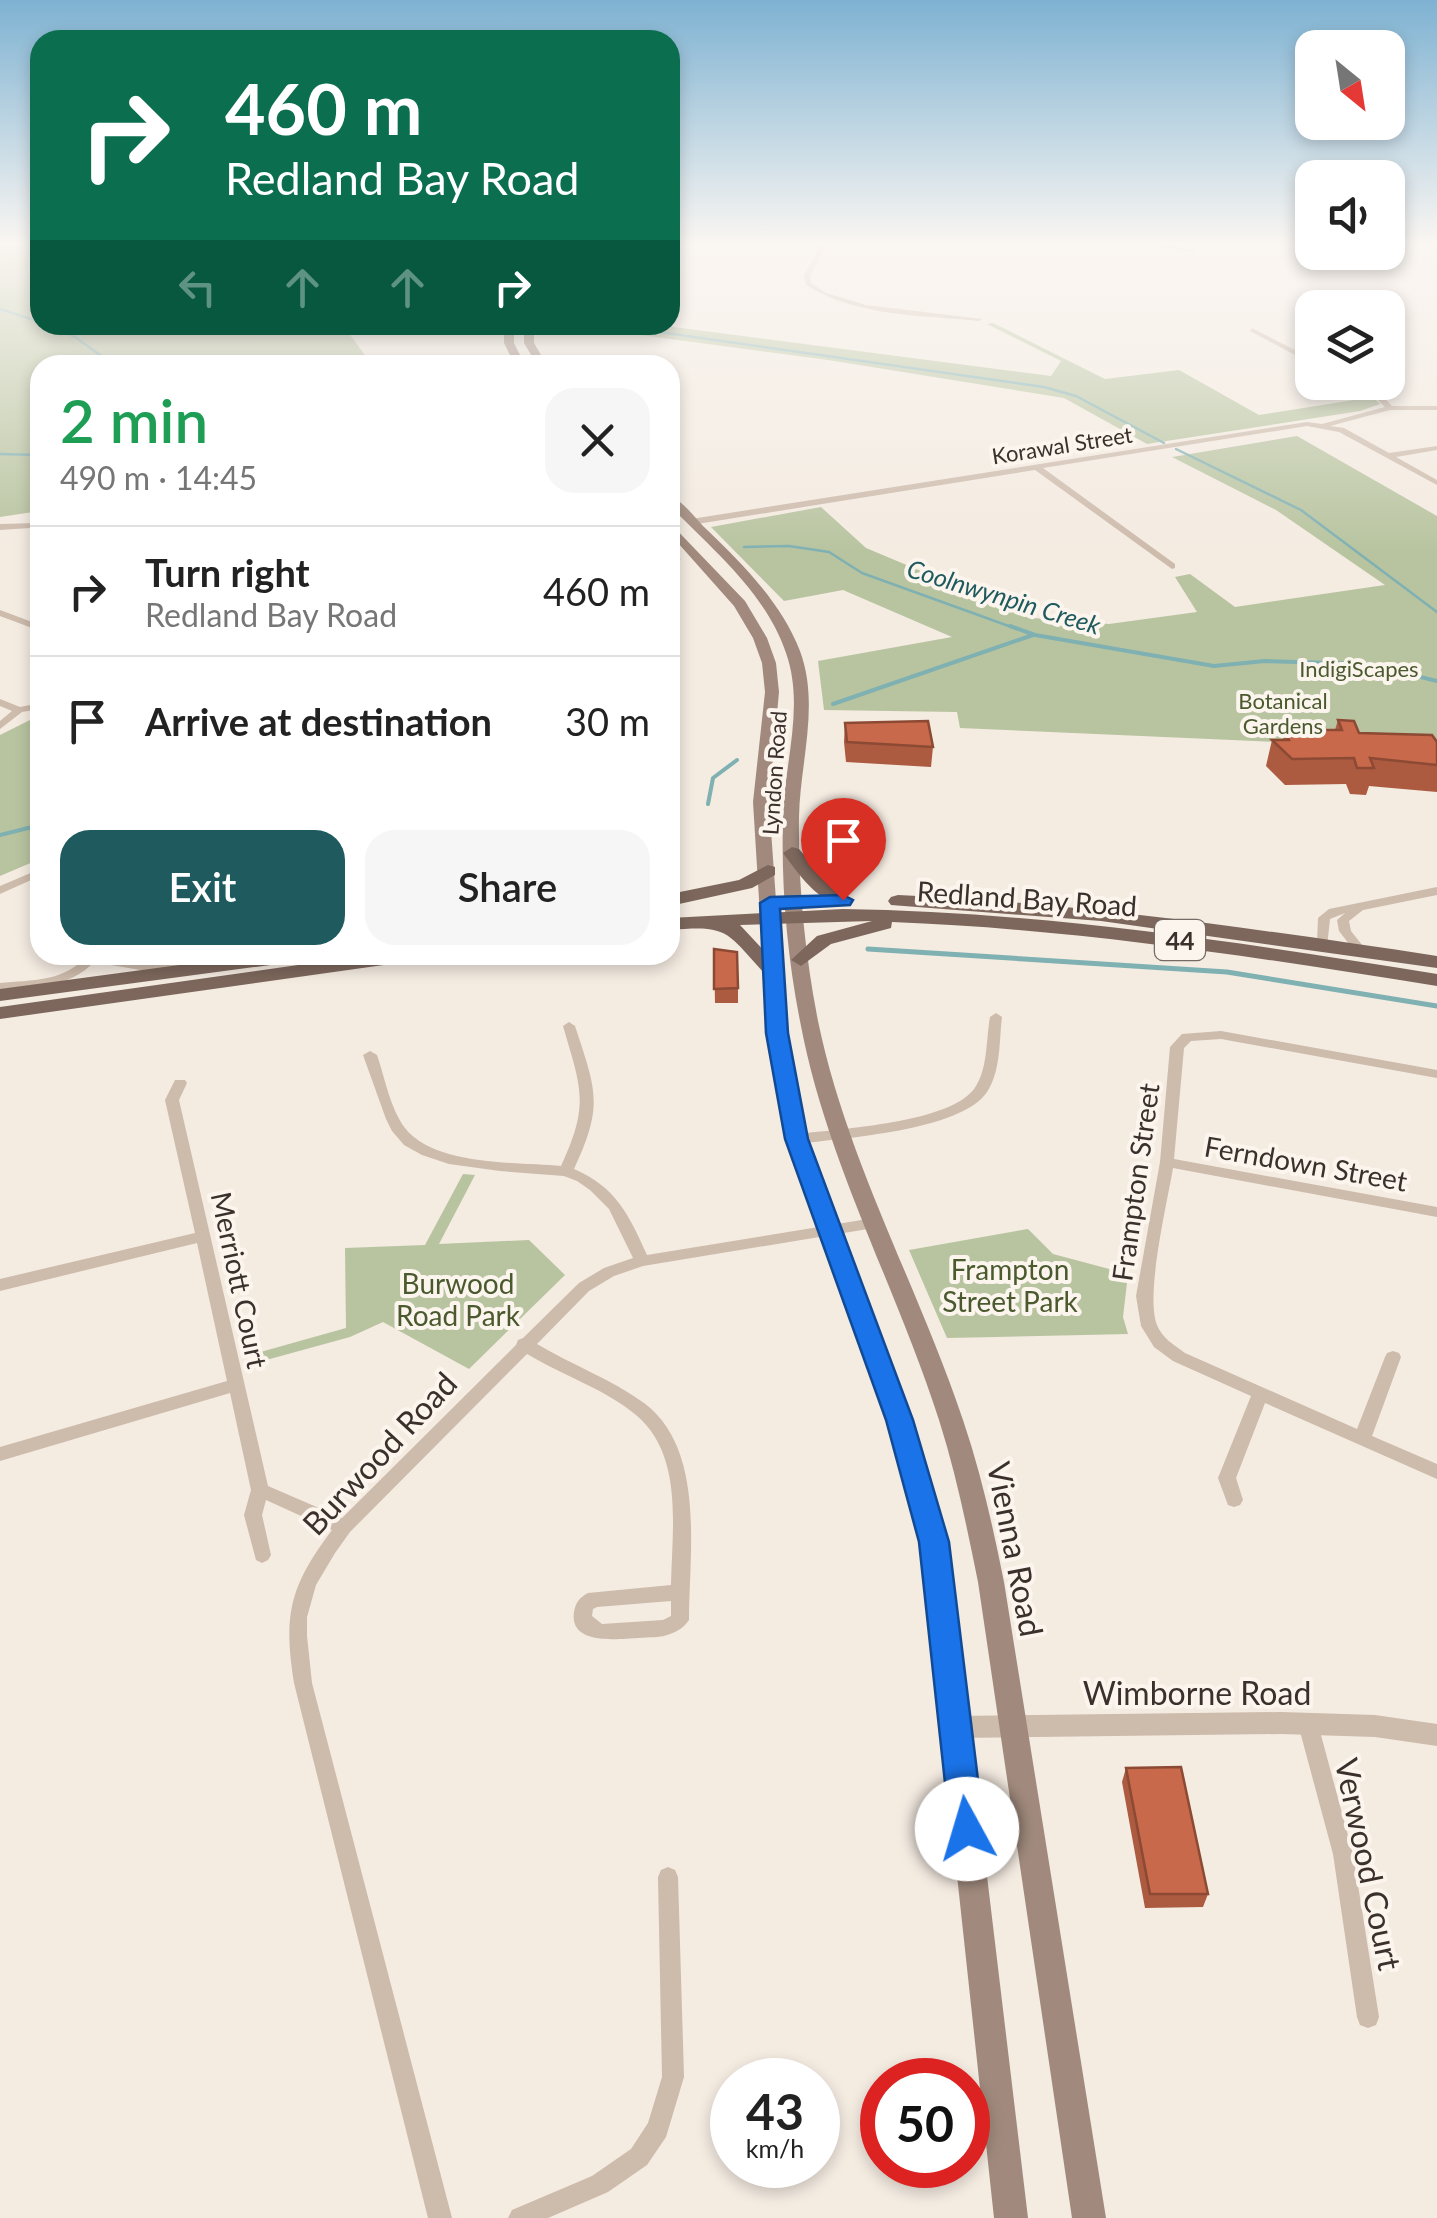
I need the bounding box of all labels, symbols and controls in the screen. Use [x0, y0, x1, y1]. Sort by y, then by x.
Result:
north arrow [1295, 30, 1405, 140]
map controls [1295, 30, 1405, 400]
text: 460 m [225, 66, 422, 150]
icon: right [60, 70, 190, 200]
text: Redland Bay Road [225, 151, 580, 205]
button: sound [1295, 160, 1405, 270]
icon: left [170, 260, 225, 315]
icon: ahead [275, 260, 330, 315]
icon: ahead [380, 260, 435, 315]
icon: right [485, 260, 540, 315]
button: layers [1295, 290, 1405, 400]
text: 2 min [60, 384, 208, 456]
button: close [545, 388, 650, 493]
street label: Korawal Street [990, 421, 1134, 469]
text: 490 m · 14:45 [60, 458, 257, 497]
text: Turn right [145, 549, 310, 595]
water label: Coolnwynpin Creek [904, 552, 1105, 640]
icon: right [60, 564, 115, 619]
text: 460 m [543, 568, 650, 614]
text: Redland Bay Road [145, 595, 397, 634]
park label: IndigiScapes [1299, 655, 1419, 682]
park label: Botanical Gardens [1238, 687, 1328, 739]
icon: arrive [60, 694, 115, 749]
text: Arrive at destination [145, 698, 492, 744]
text: 30 m [565, 698, 650, 744]
street label: Lyndon Road [756, 710, 792, 836]
pin [801, 798, 886, 901]
icon: arrive [816, 813, 871, 868]
button: Exit [60, 830, 345, 945]
button: Share [365, 830, 650, 945]
street label: Redland Bay Road [916, 873, 1138, 923]
road number: 44 [1155, 920, 1205, 960]
street label: Frampton Street [1104, 1081, 1166, 1283]
street label: Ferndown Street [1202, 1128, 1410, 1198]
street label: Merriott Court [205, 1189, 275, 1371]
park label: Frampton Street Park [942, 1252, 1079, 1318]
park label: Burwood Road Park [396, 1266, 521, 1332]
street label: Burwood Road [294, 1364, 464, 1542]
street label: Vienna Road [980, 1458, 1052, 1640]
street label: Wimborne Road [1083, 1673, 1311, 1712]
street label: Verwood Court [1328, 1755, 1411, 1974]
position arrow [915, 1777, 1019, 1881]
speed limit sign: 50 [860, 2058, 990, 2188]
text: 43 [746, 2081, 804, 2141]
text: km/h [746, 2133, 804, 2163]

